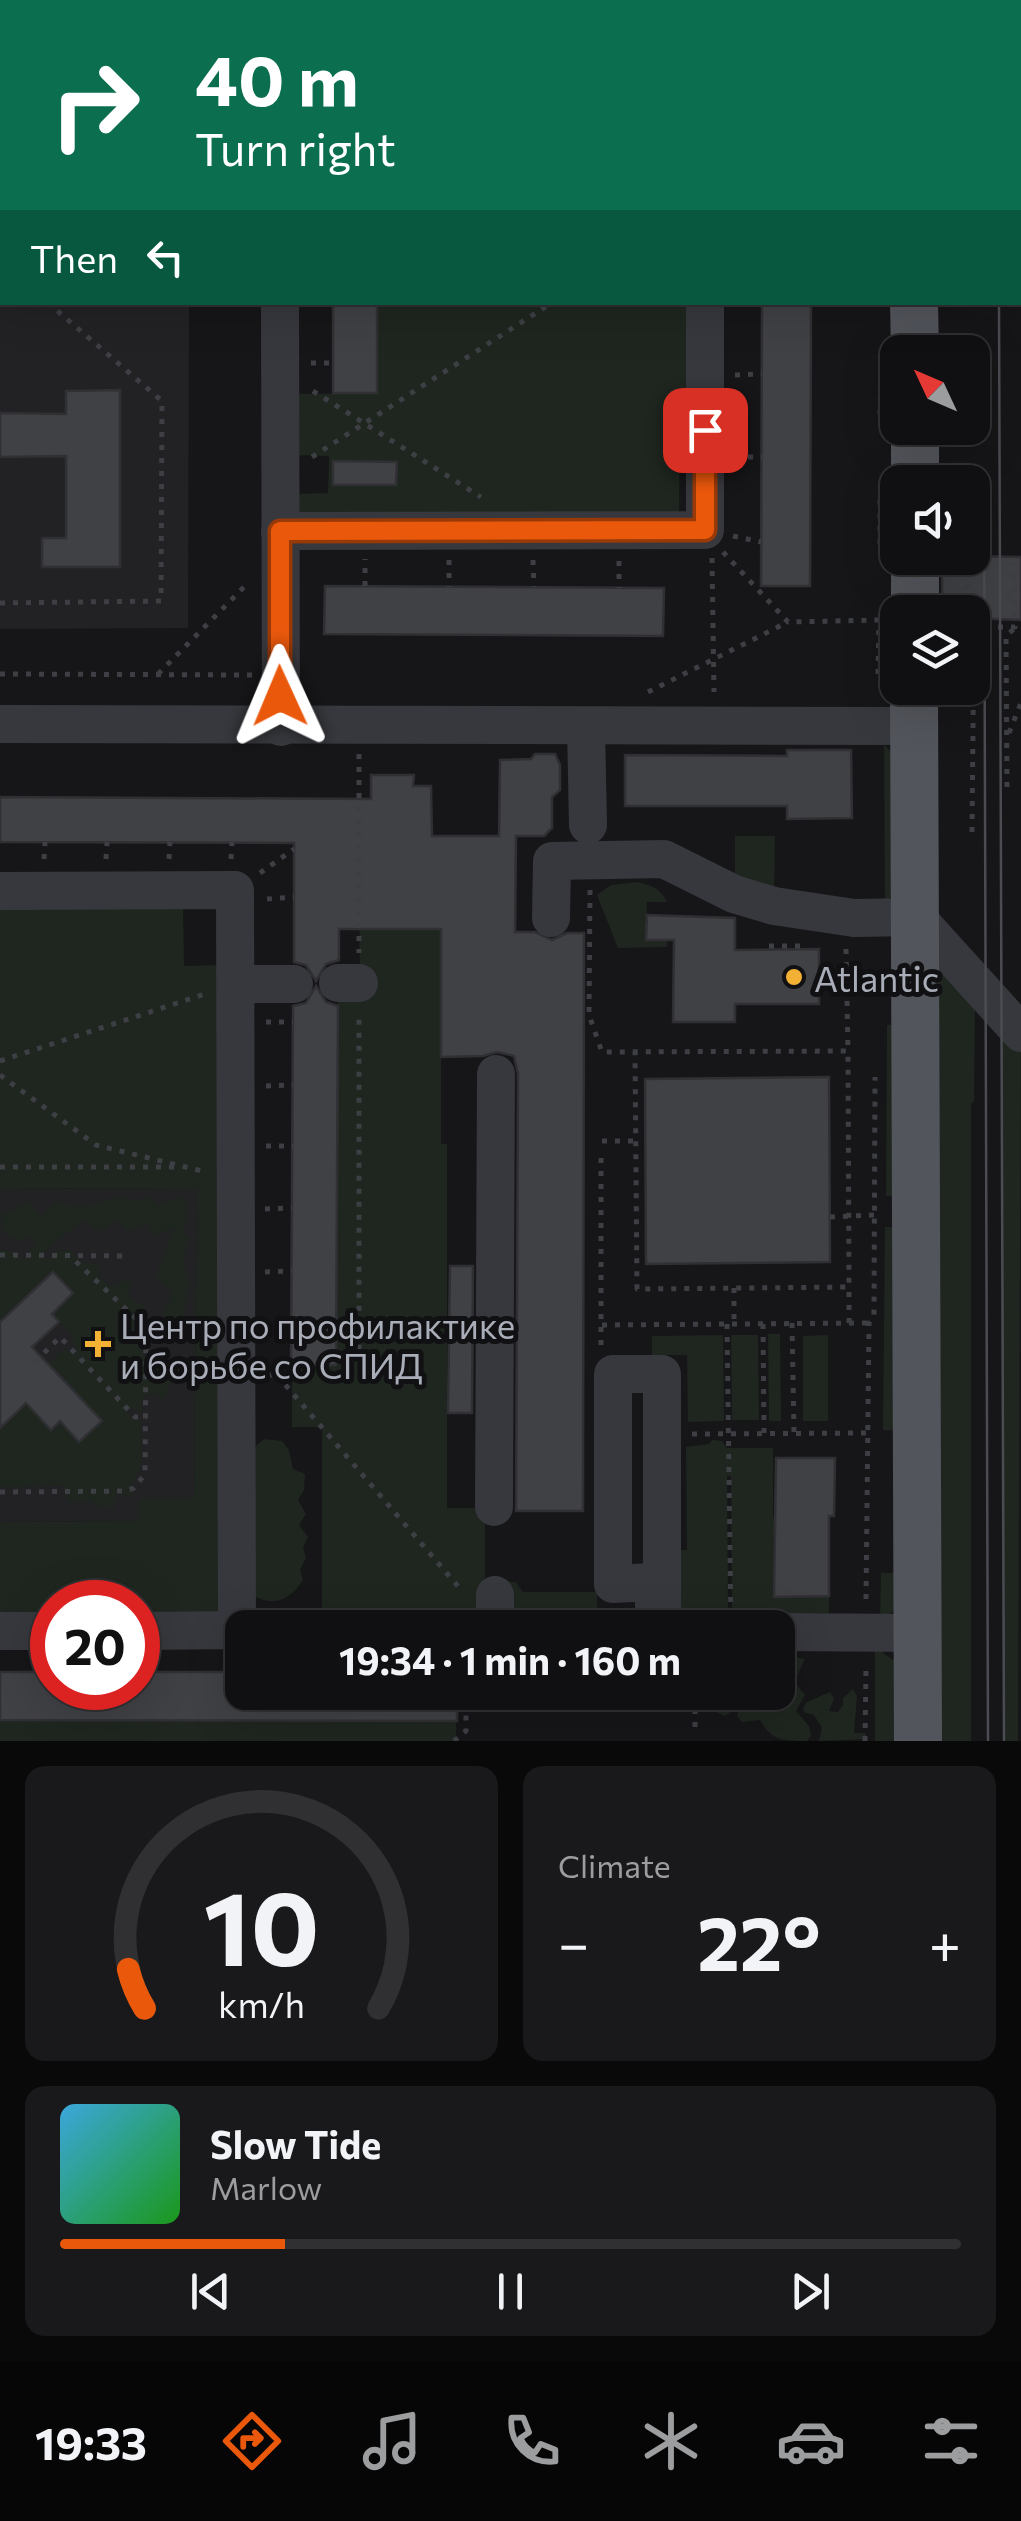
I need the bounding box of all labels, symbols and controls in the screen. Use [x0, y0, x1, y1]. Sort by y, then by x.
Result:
text: 40 m [195, 35, 359, 120]
icon: right [30, 40, 160, 170]
text: Turn right [195, 120, 396, 175]
icon: left [138, 230, 193, 285]
text: Then [30, 234, 118, 281]
north arrow [880, 335, 990, 445]
map controls [880, 335, 990, 705]
pin [663, 388, 748, 473]
icon: arrive [678, 403, 733, 458]
button: sound [880, 465, 990, 575]
button: layers [880, 595, 990, 705]
position arrow [228, 644, 332, 748]
place label: Atlantic [814, 956, 939, 999]
marker: Atlantic [783, 966, 805, 988]
place label: Центр по профилактике и борьбе со СПИД [120, 1303, 515, 1386]
marker: Центр по профилактике и борьбе со СПИД [85, 1331, 111, 1357]
speed limit sign: 20 [30, 1580, 160, 1710]
text: 19:34 · 1 min · 160 m [339, 1636, 681, 1683]
text: Climate [558, 1845, 671, 1885]
text: 10 [203, 1860, 320, 1987]
text: 22° [697, 1895, 821, 1986]
text: − [558, 1908, 589, 1975]
text: + [929, 1908, 961, 1975]
text: km/h [218, 1982, 305, 2025]
text: Slow Tide [210, 2120, 381, 2167]
text: Marlow [210, 2167, 322, 2207]
icon: previous [183, 2264, 238, 2319]
icon: pause [483, 2264, 538, 2319]
icon: next [783, 2264, 838, 2319]
icon: directions [217, 2406, 287, 2476]
icon: music [357, 2406, 427, 2476]
icon: phone [497, 2406, 567, 2476]
icon: climate [636, 2406, 706, 2476]
icon: car [776, 2406, 846, 2476]
icon: filters [916, 2406, 986, 2476]
text: 19:33 [35, 2414, 147, 2469]

